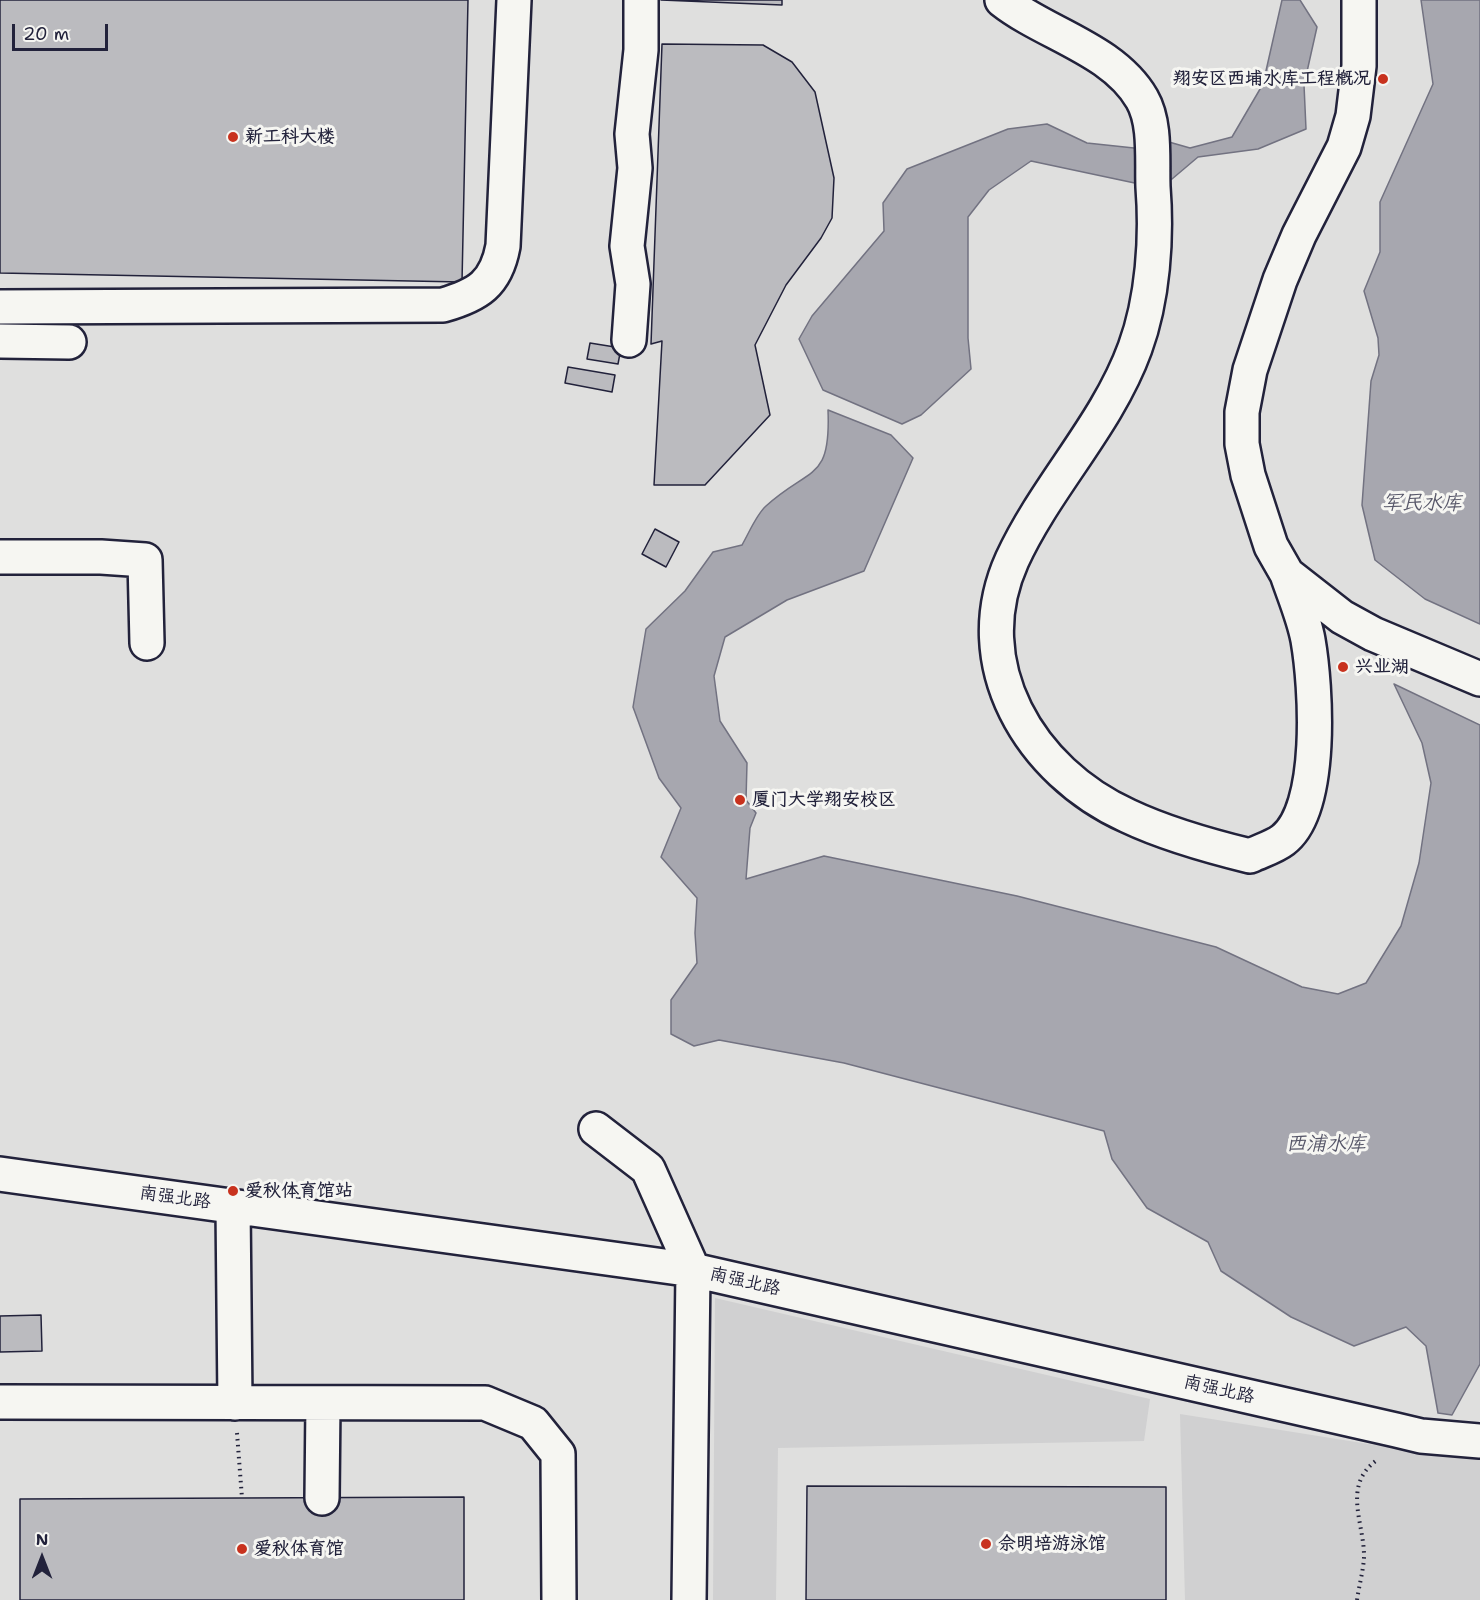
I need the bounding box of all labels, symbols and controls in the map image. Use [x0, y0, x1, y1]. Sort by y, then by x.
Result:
scale bar [15, 12, 111, 50]
text: 20 m [23, 22, 69, 46]
place label: 翔安区西埔水库工程概况 [1173, 68, 1371, 90]
marker: 翔安区西埔水库工程概况 [1376, 72, 1390, 86]
place label: 新工科大楼 [245, 126, 335, 148]
marker: 新工科大楼 [226, 130, 240, 144]
water label: 军民水库 [1382, 492, 1462, 516]
place label: 兴业湖 [1355, 656, 1409, 678]
marker: 兴业湖 [1336, 660, 1350, 674]
place label: 厦门大学翔安校区 [752, 789, 896, 811]
marker: 厦门大学翔安校区 [733, 793, 747, 807]
water label: 西浦水库 [1286, 1133, 1366, 1157]
place label: 爱秋体育馆站 [245, 1180, 353, 1202]
street label: 南强北路 [138, 1182, 212, 1214]
marker: 爱秋体育馆站 [226, 1184, 240, 1198]
street label: 南强北路 [707, 1263, 783, 1301]
street label: 南强北路 [1181, 1371, 1257, 1409]
north arrow [12, 1528, 72, 1588]
text: N [36, 1529, 48, 1550]
place label: 佘明培游泳馆 [998, 1533, 1106, 1555]
marker: 佘明培游泳馆 [979, 1537, 993, 1551]
place label: 爱秋体育馆 [254, 1538, 344, 1560]
marker: 爱秋体育馆 [235, 1542, 249, 1556]

